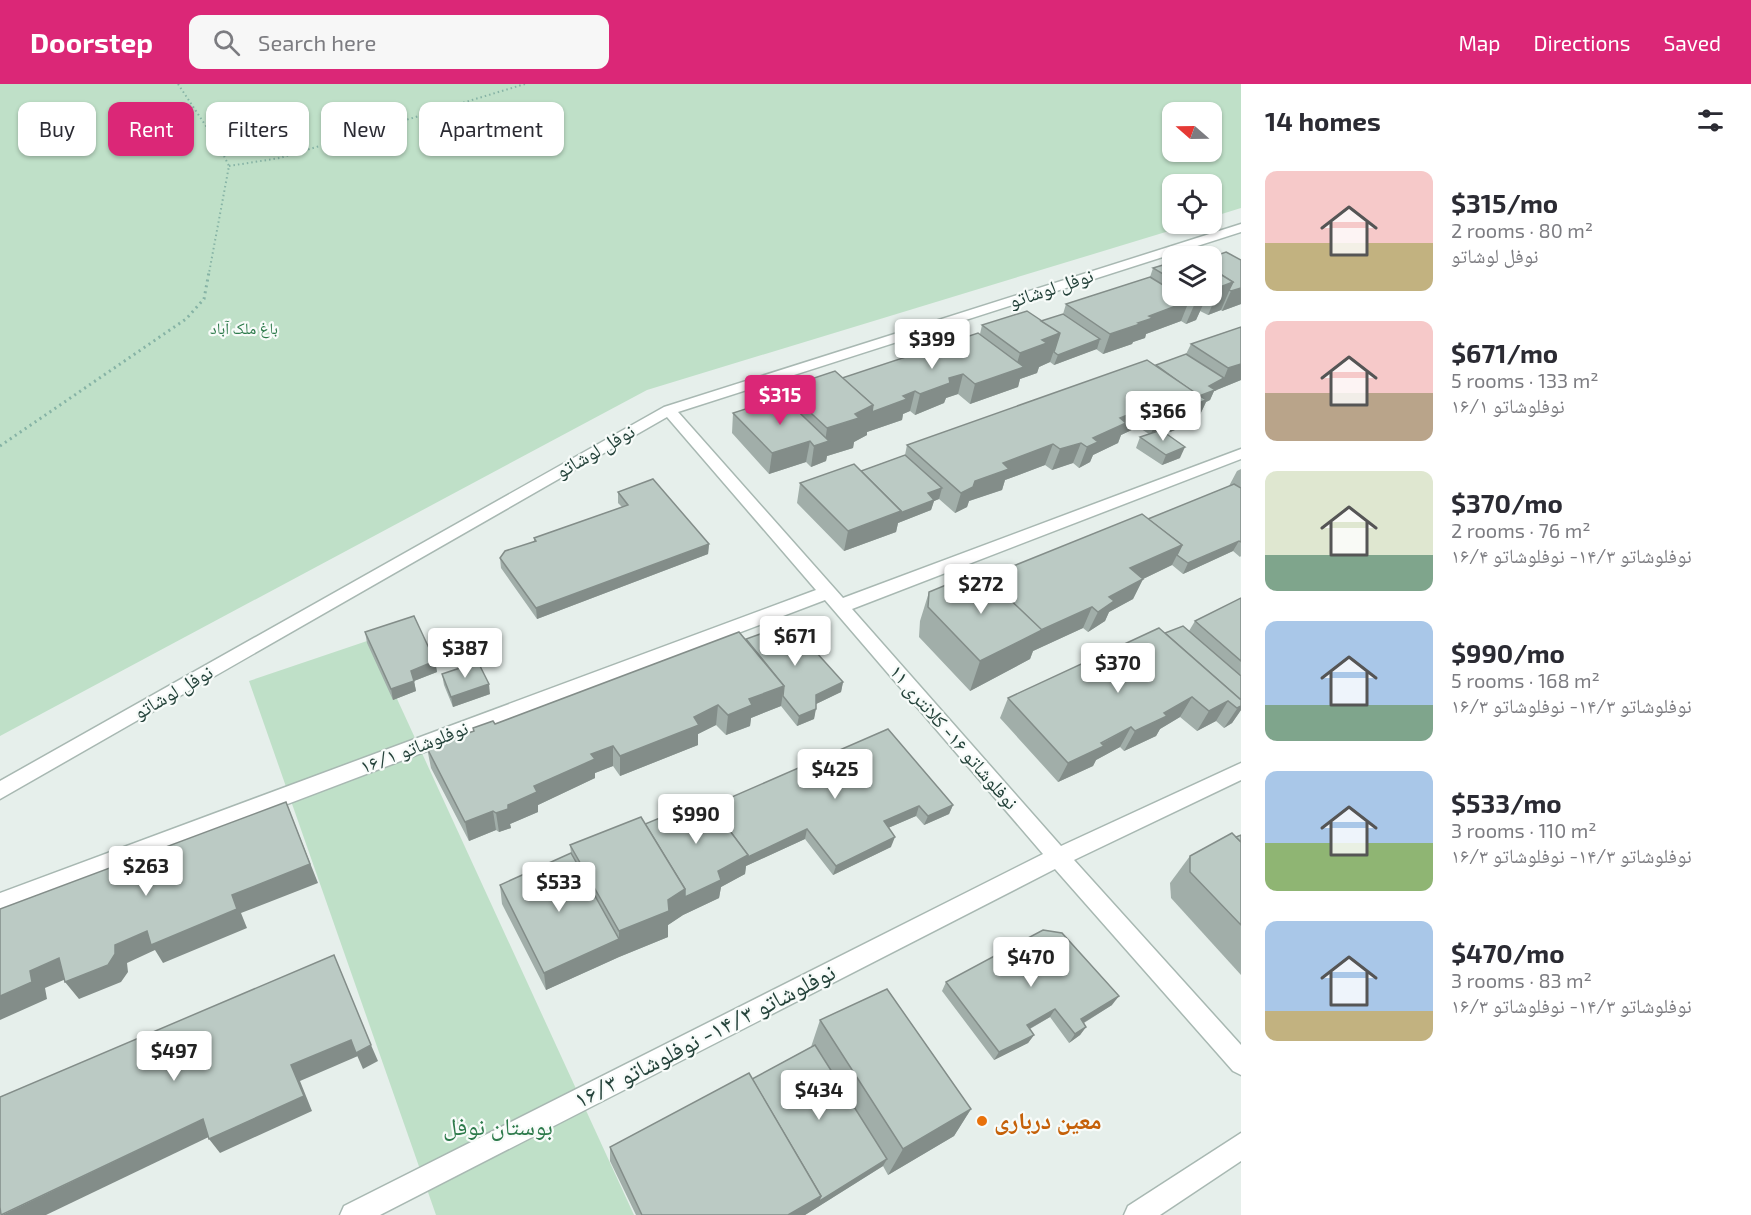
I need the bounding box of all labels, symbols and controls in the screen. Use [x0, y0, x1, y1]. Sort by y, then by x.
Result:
search box [189, 15, 609, 69]
text: Doorstep [30, 25, 153, 59]
icon: search [210, 26, 243, 59]
text: Search here [258, 29, 376, 55]
text: Map [1458, 30, 1501, 55]
text: Directions [1534, 30, 1630, 55]
text: Saved [1663, 30, 1721, 55]
chip: Buy [18, 102, 96, 156]
chip: Rent [108, 102, 194, 156]
chip: Filters [206, 102, 309, 156]
chip: New [321, 102, 407, 156]
chip: Apartment [419, 102, 564, 156]
north arrow [1162, 102, 1222, 162]
map controls [1162, 102, 1222, 306]
icon: filters [1694, 104, 1727, 137]
text: 14 homes [1265, 105, 1381, 136]
button: locate [1162, 174, 1222, 234]
text: $315/mo [1451, 187, 1558, 218]
icon: home [1313, 195, 1385, 267]
text: 2 rooms · 80 m² [1451, 218, 1593, 242]
text: نوفل لوشاتو [1451, 243, 1539, 267]
button: layers [1162, 246, 1222, 306]
street label: نوفل لوشاتو [1005, 262, 1096, 313]
park label: باغ ملک آباد [210, 318, 278, 339]
pin: $399 [896, 319, 968, 370]
text: $399 [909, 326, 955, 350]
text: $671/mo [1451, 337, 1558, 368]
icon: home [1313, 345, 1385, 417]
text: 5 rooms · 133 m² [1451, 368, 1598, 392]
pin: $315 [744, 375, 816, 426]
text: $315 [759, 382, 801, 406]
pin: $366 [1127, 391, 1199, 442]
text: نوفلوشاتو ۱۶/۱ [1451, 393, 1565, 417]
text: $366 [1140, 398, 1186, 422]
street label: نوفل لوشاتو [551, 418, 639, 483]
text: $370/mo [1451, 487, 1563, 518]
icon: home [1313, 495, 1385, 567]
text: 2 rooms · 76 m² [1451, 518, 1590, 542]
text: نوفلوشاتو ۱۴/۳- نوفلوشاتو ۱۶/۴ [1451, 543, 1692, 567]
pin: $272 [945, 564, 1017, 615]
text: $272 [958, 571, 1004, 595]
pin: $671 [759, 616, 831, 667]
text: $671 [774, 623, 816, 647]
pin: $387 [429, 628, 501, 679]
text: $387 [442, 635, 488, 659]
text: $990/mo [1451, 637, 1565, 668]
pin: $370 [1082, 643, 1154, 694]
icon: home [1313, 645, 1385, 717]
text: $370 [1095, 650, 1141, 674]
street label: نوفل لوشاتو [129, 659, 217, 724]
street label: نوفلوشاتو ۱۶- کلانتری ۱۱ [885, 659, 1024, 814]
text: 5 rooms · 168 m² [1451, 668, 1600, 692]
text: نوفلوشاتو ۱۴/۳- نوفلوشاتو ۱۶/۳ [1451, 693, 1692, 717]
street label: نوفلوشاتو ۱۶/۱ [356, 714, 471, 778]
pin: $425 [799, 749, 871, 800]
text: $425 [812, 756, 859, 780]
text: $533/mo [1451, 787, 1562, 818]
pin: $990 [660, 794, 732, 845]
icon: home [1313, 795, 1385, 867]
text: $990 [672, 801, 720, 825]
text: 3 rooms · 110 m² [1451, 818, 1597, 842]
text: نوفلوشاتو ۱۴/۳- نوفلوشاتو ۱۶/۳ [1451, 843, 1692, 867]
pin: $263 [110, 846, 182, 897]
text: $263 [123, 853, 169, 877]
pin: $533 [523, 862, 595, 913]
text: $533 [536, 869, 582, 893]
pin: $470 [995, 937, 1067, 988]
text: $470/mo [1451, 937, 1565, 968]
text: $470 [1007, 944, 1055, 968]
icon: home [1313, 945, 1385, 1017]
street label: نوفلوشاتو ۱۴/۳- نوفلوشاتو ۱۶/۳ [569, 956, 840, 1113]
text: 3 rooms · 83 m² [1451, 968, 1592, 992]
text: نوفلوشاتو ۱۴/۳- نوفلوشاتو ۱۶/۳ [1451, 993, 1692, 1017]
pin: $497 [138, 1031, 210, 1082]
text: $497 [151, 1038, 197, 1062]
pin: $434 [783, 1070, 855, 1121]
text: $434 [795, 1077, 843, 1101]
place label: معین درباری [994, 1105, 1102, 1135]
park label: بوستان نوفل [443, 1111, 553, 1141]
marker: معین درباری [975, 1114, 989, 1128]

